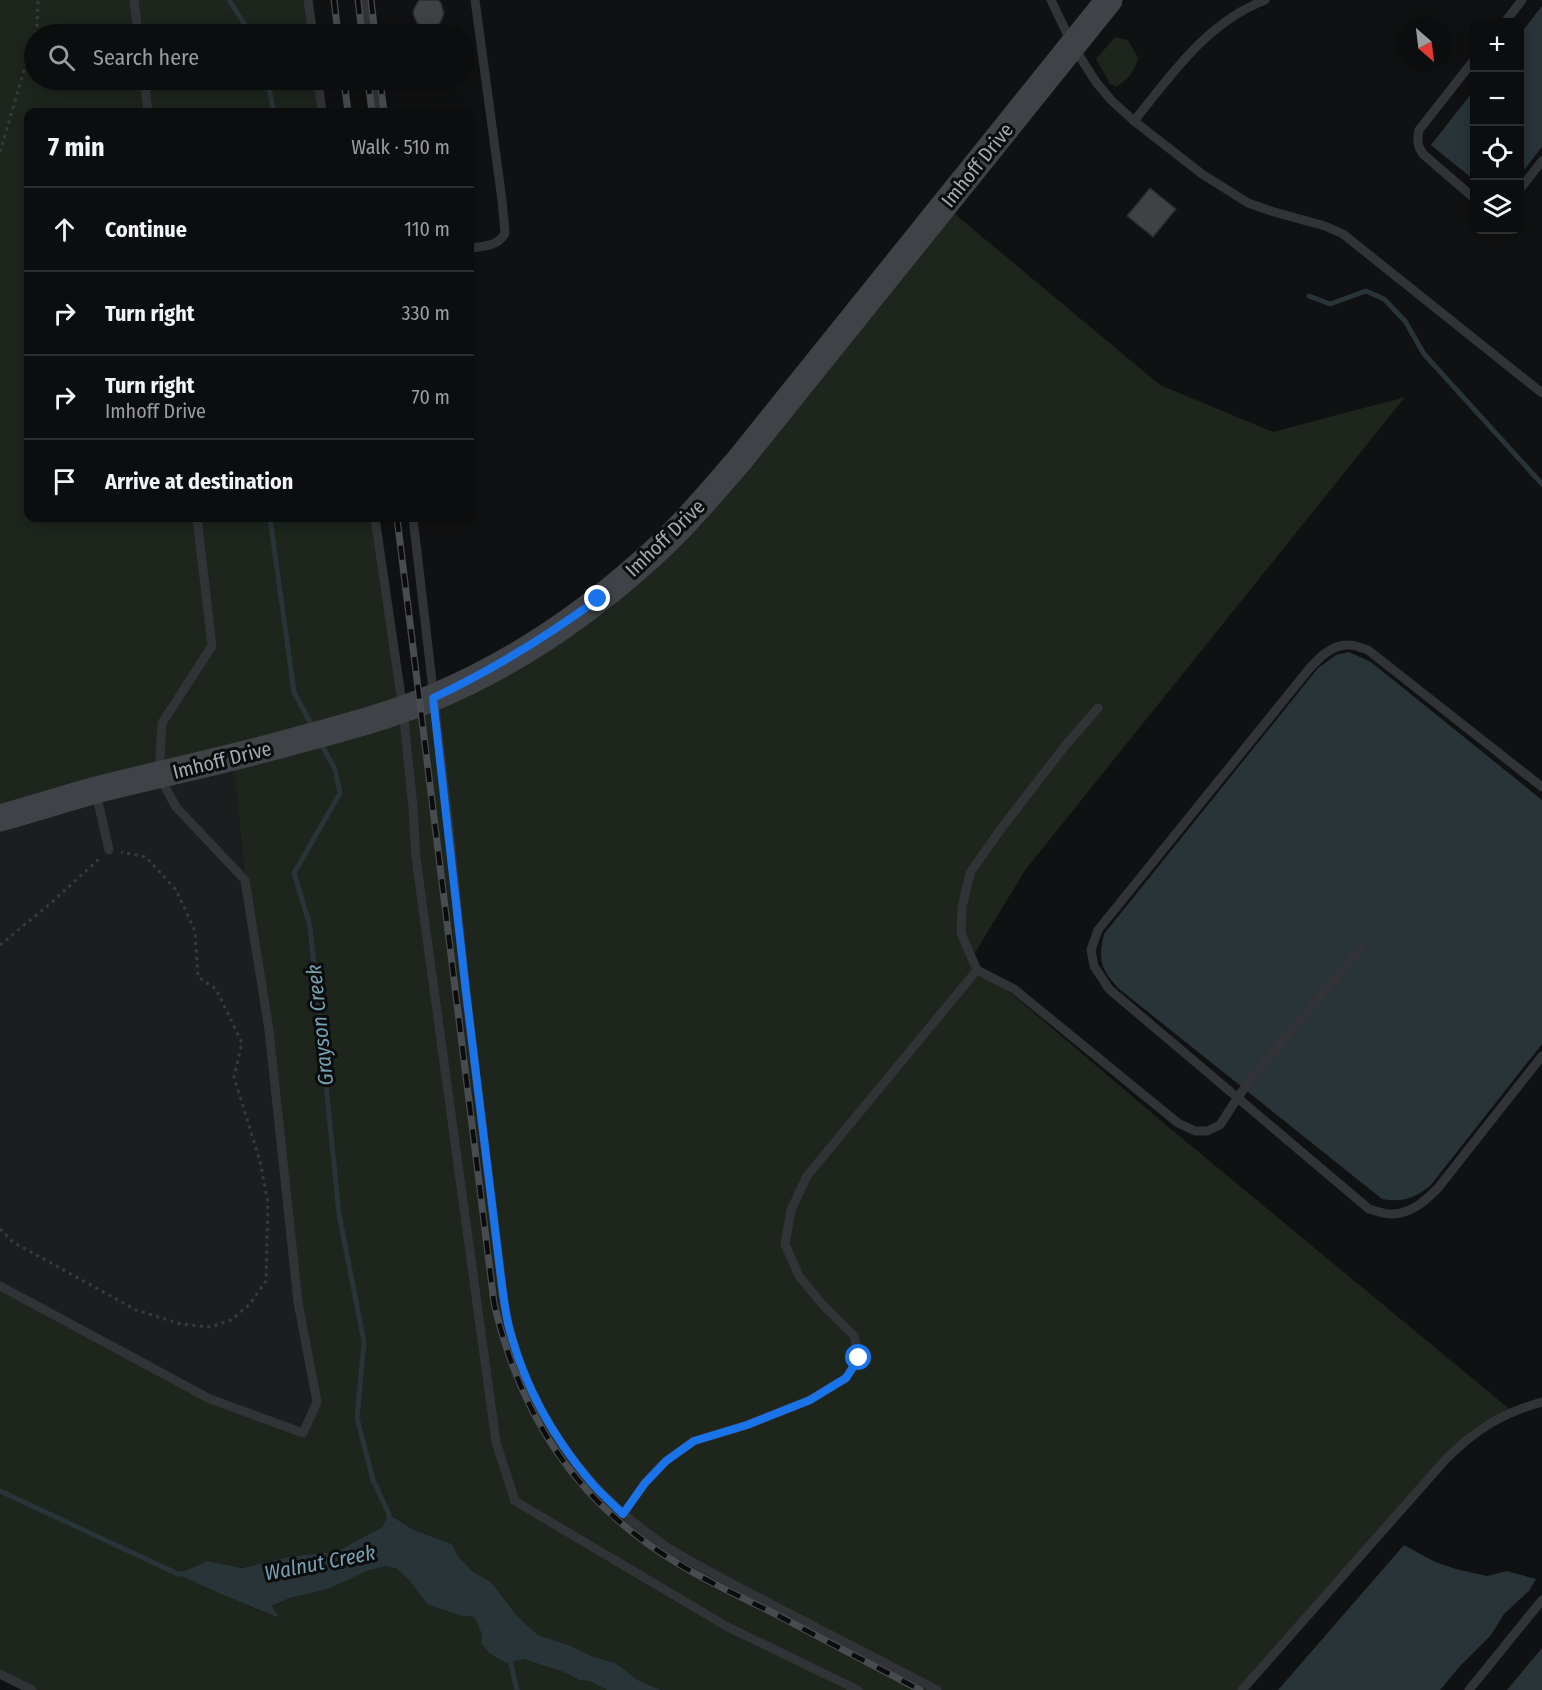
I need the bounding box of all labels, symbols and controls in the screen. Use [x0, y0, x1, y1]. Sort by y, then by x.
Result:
north arrow [1398, 18, 1452, 72]
map controls [1470, 18, 1524, 234]
button: + [1470, 18, 1524, 72]
search box [24, 24, 474, 90]
icon: search [45, 41, 78, 74]
text: Search here [93, 44, 199, 71]
button: − [1470, 72, 1524, 126]
street label: Imhoff Drive [936, 118, 1018, 212]
button: locate [1470, 126, 1524, 180]
text: 7 min [48, 132, 105, 163]
text: Walk · 510 m [351, 135, 450, 159]
button: layers [1470, 180, 1524, 234]
icon: ahead [48, 213, 81, 246]
text: Continue [105, 216, 187, 243]
text: 110 m [404, 217, 450, 241]
icon: right [48, 297, 81, 330]
text: Turn right [105, 300, 194, 327]
text: 330 m [401, 301, 450, 325]
text: Turn right [105, 372, 194, 399]
icon: right [48, 381, 81, 414]
text: 70 m [412, 385, 450, 409]
text: Imhoff Drive [105, 399, 206, 423]
icon: arrive [48, 465, 81, 498]
text: Arrive at destination [105, 468, 293, 495]
street label: Imhoff Drive [620, 494, 710, 582]
route end [584, 585, 610, 611]
street label: Imhoff Drive [170, 736, 274, 784]
water label: Grayson Creek [301, 963, 339, 1087]
route start [845, 1344, 871, 1370]
water label: Walnut Creek [262, 1540, 378, 1586]

